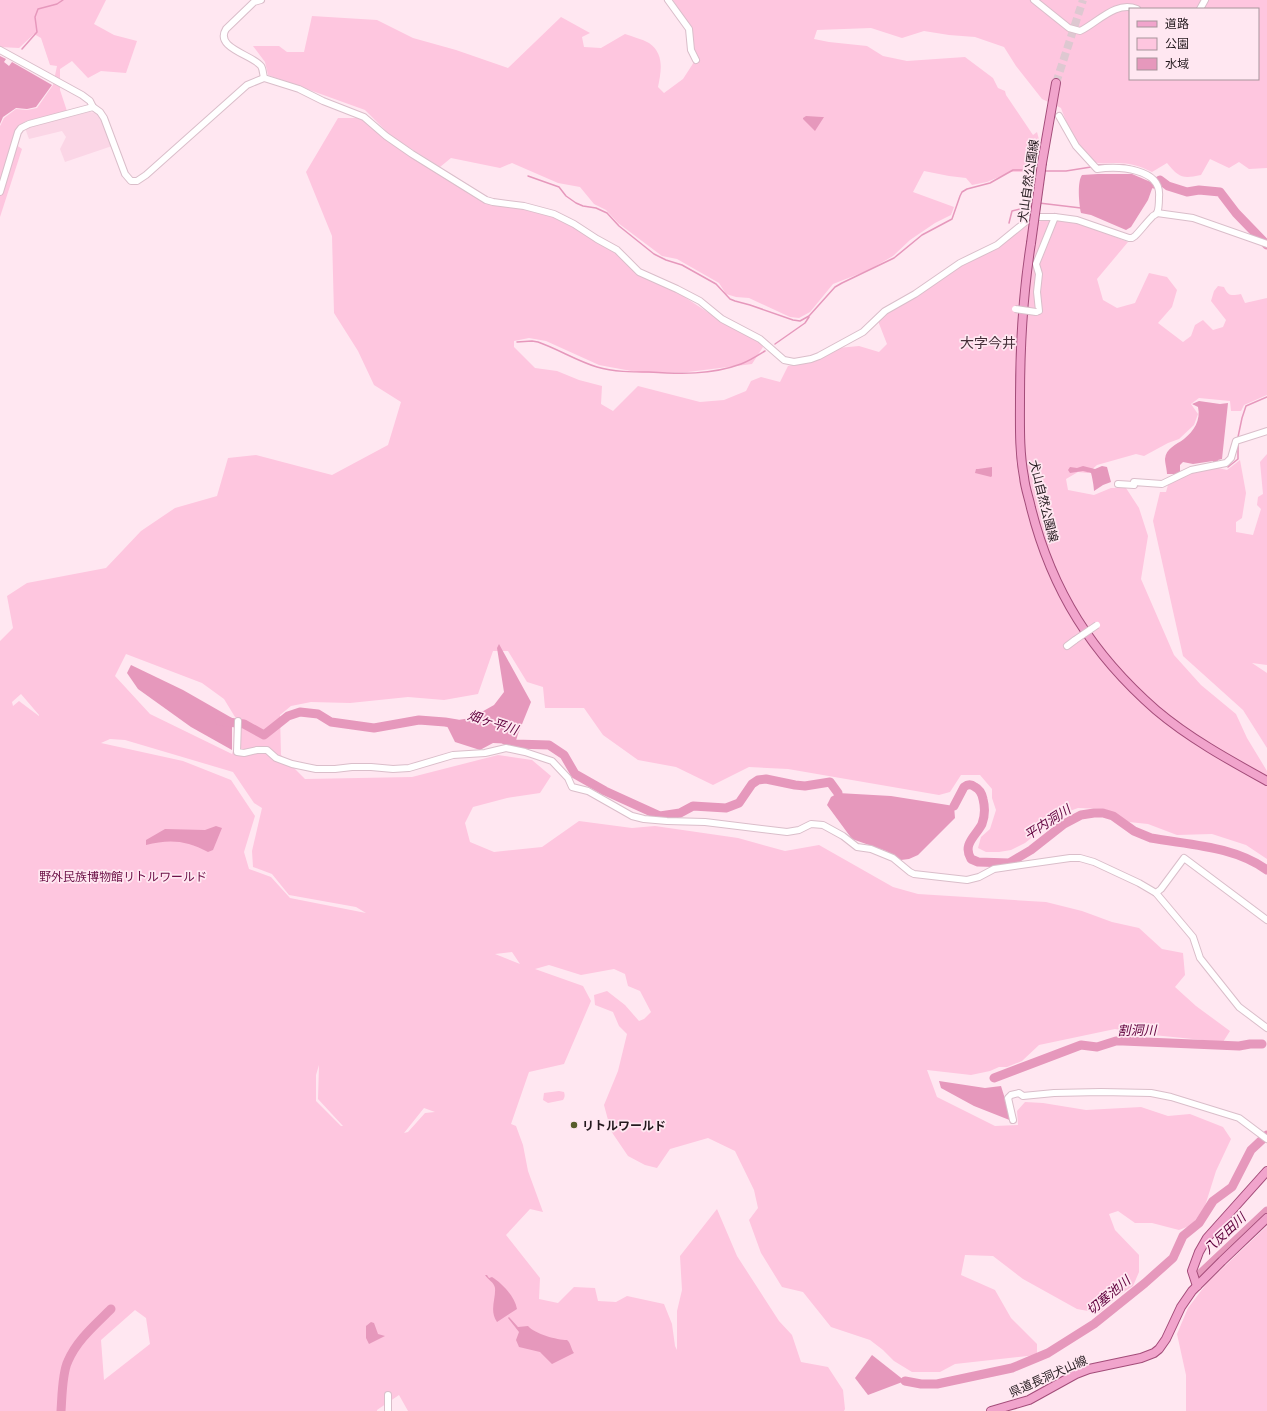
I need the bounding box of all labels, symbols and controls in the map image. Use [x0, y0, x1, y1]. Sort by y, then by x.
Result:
legend [1129, 8, 1259, 80]
text: 道路 [1165, 16, 1189, 31]
text: 公園 [1165, 36, 1189, 51]
text: 水域 [1165, 56, 1189, 71]
street label: 犬山自然公園線 [1015, 138, 1041, 224]
district label: 大字今井 [960, 334, 1016, 352]
street label: 犬山自然公園線 [1027, 458, 1061, 544]
water label: 畑ヶ平川 [466, 706, 522, 738]
water label: 平内洞川 [1021, 800, 1075, 843]
park label: 野外民族博物館リトルワールド [39, 869, 207, 884]
water label: 割洞川 [1117, 1022, 1159, 1038]
place label: リトルワールド [582, 1118, 666, 1133]
marker: リトルワールド [569, 1120, 579, 1130]
water label: 八反田川 [1200, 1208, 1250, 1257]
water label: 切塞池川 [1083, 1271, 1135, 1318]
street label: 県道長洞犬山線 [1007, 1352, 1089, 1400]

